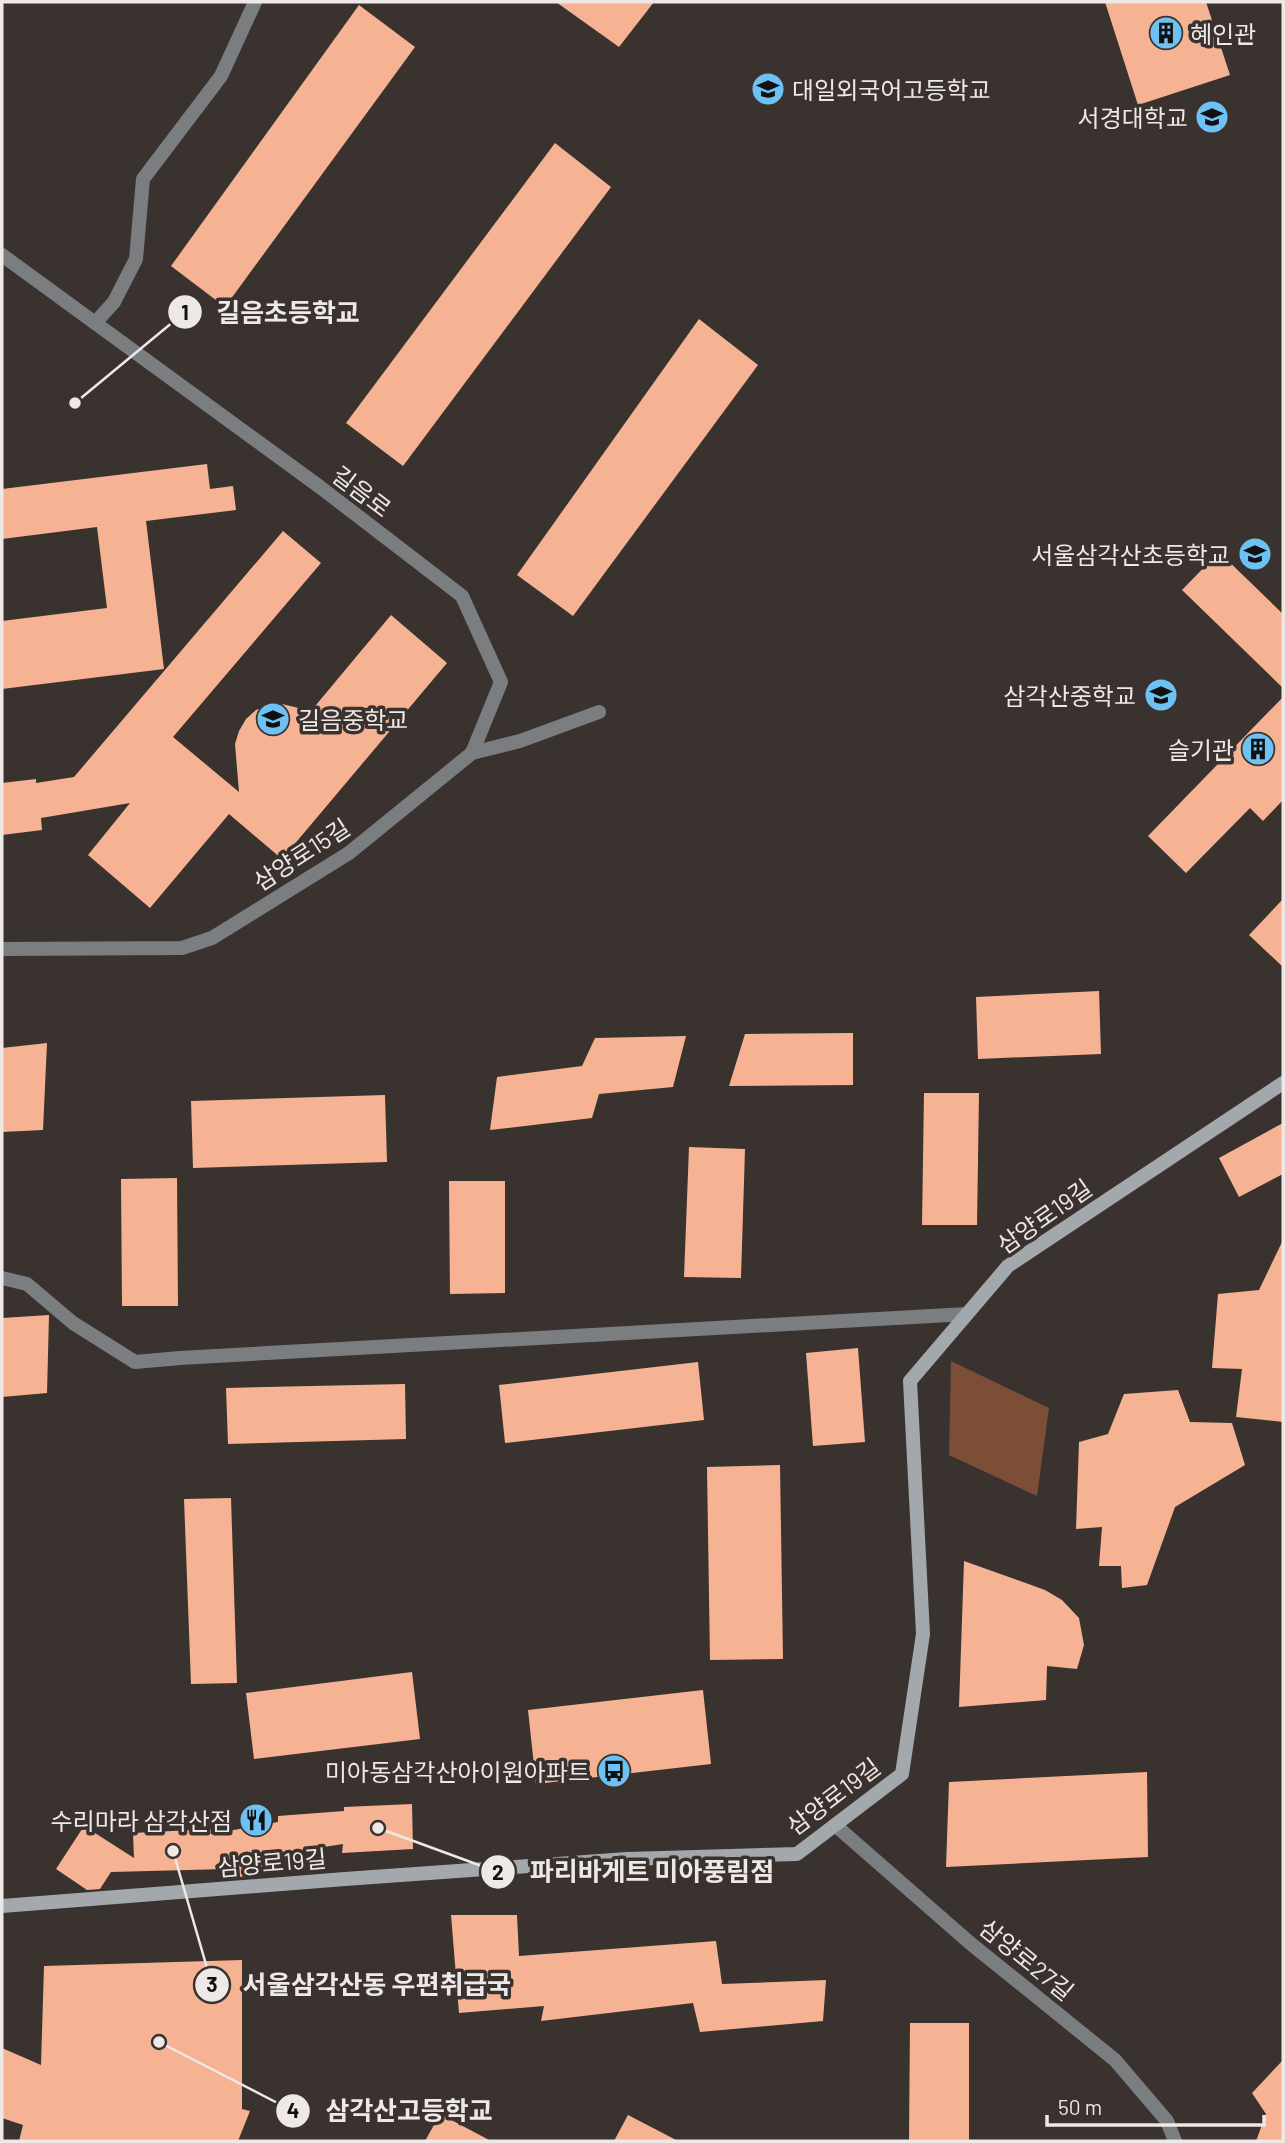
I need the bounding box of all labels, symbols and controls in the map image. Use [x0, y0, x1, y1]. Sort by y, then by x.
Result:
building icon: 혜인관 [1147, 14, 1185, 52]
place label: 혜인관 [1190, 19, 1256, 48]
school or university icon: 대일외국어고등학교 [749, 70, 787, 108]
place label: 대일외국어고등학교 [792, 75, 991, 104]
school or university icon: 서경대학교 [1193, 98, 1231, 136]
place label: 서경대학교 [1078, 103, 1188, 132]
callout: 길음초등학교 [168, 289, 374, 336]
text: 길음초등학교 [216, 296, 360, 327]
text: 1 [181, 299, 189, 324]
street label: 길음로 [327, 459, 397, 523]
school or university icon: 서울삼각산초등학교 [1236, 535, 1274, 573]
place label: 서울삼각산초등학교 [1031, 540, 1230, 569]
school or university icon: 삼각산중학교 [1142, 676, 1180, 714]
place label: 삼각산중학교 [1004, 681, 1136, 710]
school or university icon: 길음중학교 [254, 700, 292, 738]
place label: 길음중학교 [298, 705, 408, 734]
building icon: 슬기관 [1239, 730, 1277, 768]
place label: 슬기관 [1168, 735, 1234, 764]
street label: 삼양로15길 [247, 812, 355, 896]
street label: 삼양로19길 [991, 1173, 1097, 1259]
bus stop icon: 미아동삼각산아이원아파트 [595, 1752, 633, 1790]
street label: 삼양로19길 [781, 1752, 885, 1840]
place label: 미아동삼각산아이원아파트 [325, 1757, 590, 1786]
restaurant icon: 수리마라 삼각산점 [237, 1801, 275, 1839]
place label: 수리마라 삼각산점 [51, 1806, 232, 1835]
street label: 삼양로19길 [216, 1843, 328, 1881]
callout: 파리바게트 미아풍림점 [480, 1849, 788, 1896]
text: 파리바게트 미아풍림점 [530, 1855, 774, 1886]
text: 2 [492, 1859, 504, 1884]
street label: 삼양로27길 [974, 1912, 1080, 2006]
callout: 서울삼각산동 우편취급국 [194, 1961, 526, 2008]
text: 서울삼각산동 우편취급국 [243, 1968, 511, 1999]
text: 3 [206, 1971, 218, 1996]
scale bar [1047, 2084, 1264, 2128]
callout: 삼각산고등학교 [276, 2087, 506, 2134]
text: 삼각산고등학교 [325, 2094, 493, 2125]
text: 50 m [1058, 2094, 1102, 2119]
text: 4 [287, 2097, 299, 2122]

